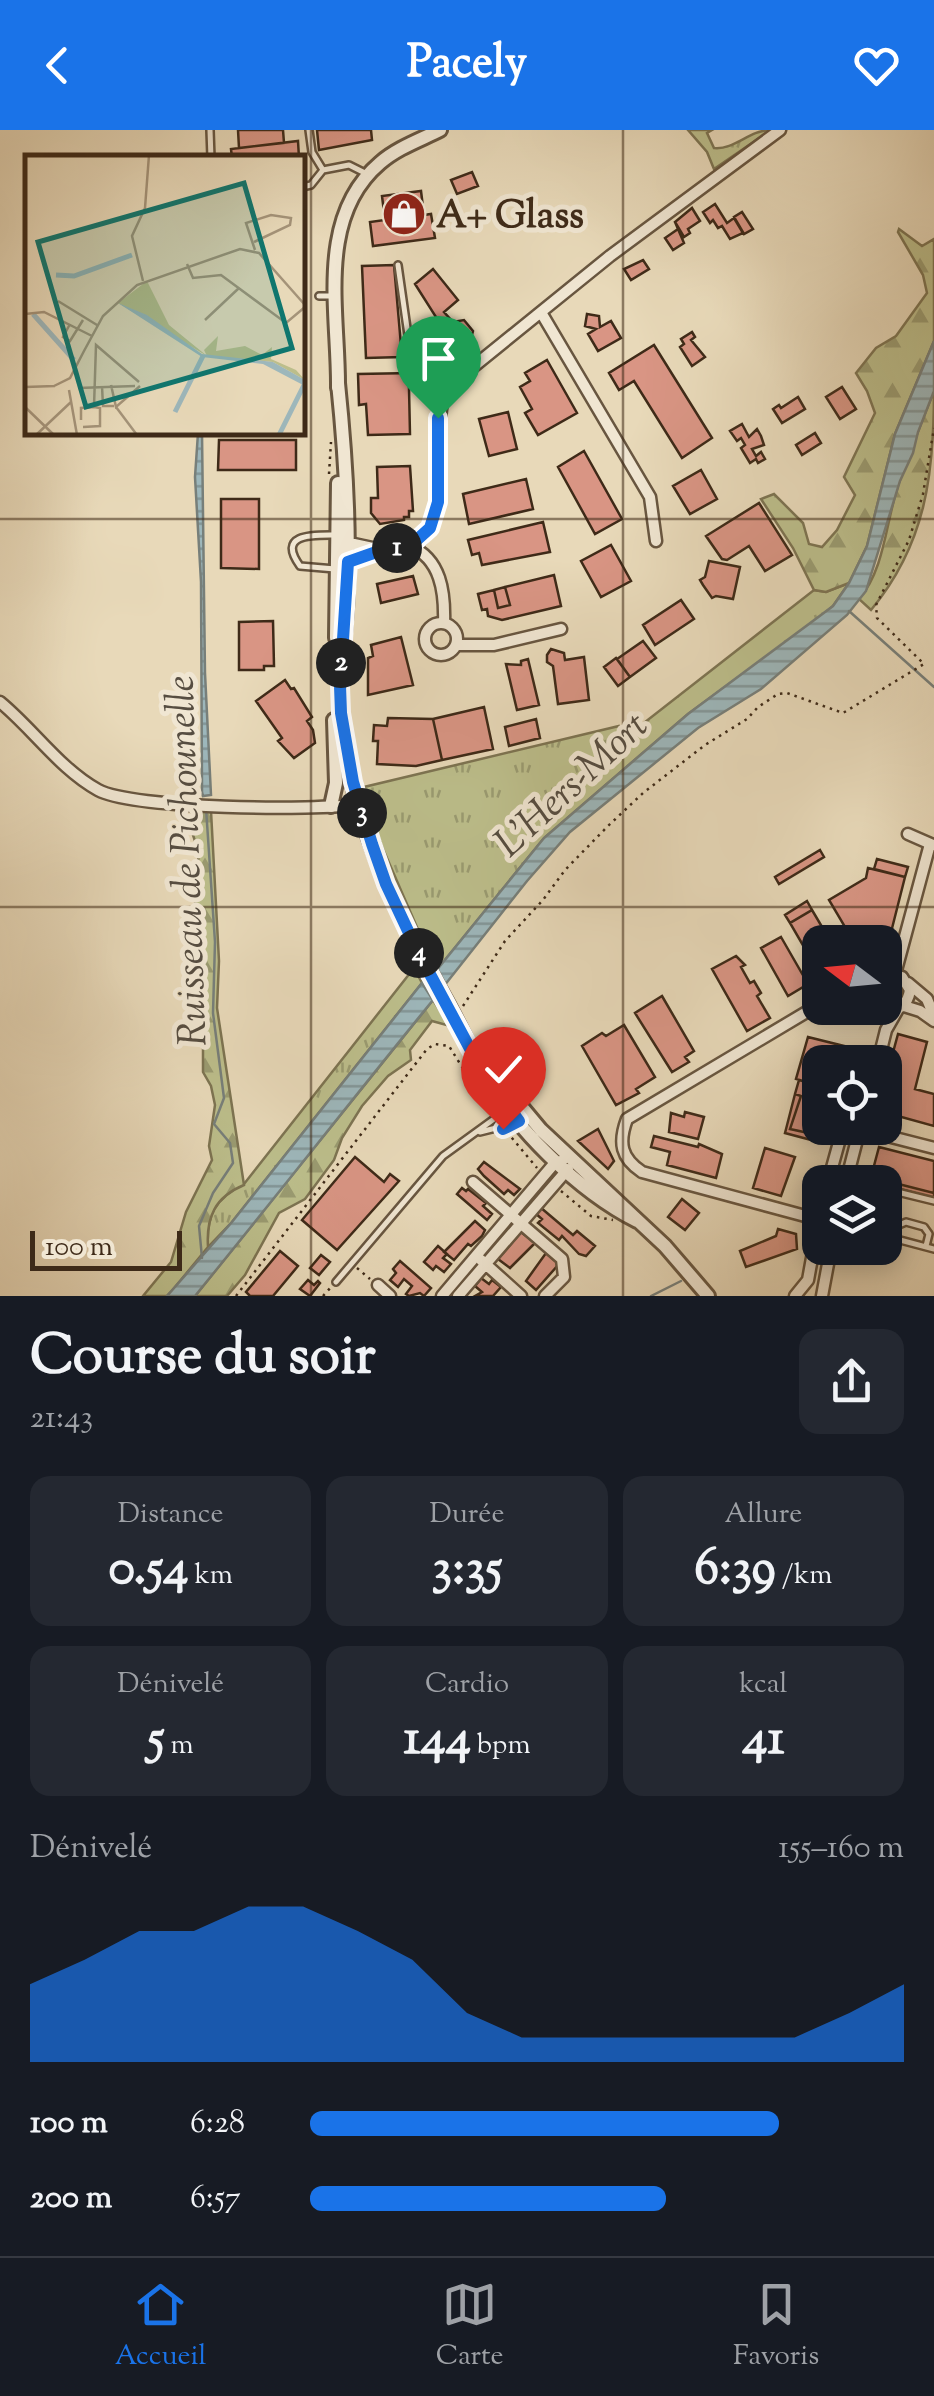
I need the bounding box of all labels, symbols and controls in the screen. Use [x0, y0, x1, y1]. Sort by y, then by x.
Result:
text: Pacely [407, 33, 527, 98]
icon: back [30, 38, 85, 93]
icon: heart [849, 38, 904, 93]
inset map [25, 155, 305, 435]
shop icon: A+ Glass [381, 191, 427, 237]
place label: A+ Glass [436, 191, 584, 245]
pin [396, 316, 481, 419]
icon: arrive [411, 331, 466, 386]
pin: 1 [372, 523, 422, 573]
text: 1 [392, 528, 402, 568]
pin: 2 [316, 638, 366, 688]
text: 2 [334, 643, 348, 683]
water label: Ruisseau de Pichounelle [155, 675, 224, 1047]
water label: L'Hers-Mort [483, 700, 663, 873]
pin: 3 [337, 788, 387, 838]
text: 3 [356, 793, 368, 833]
north arrow [802, 925, 902, 1025]
map controls [802, 925, 902, 1265]
pin: 4 [394, 928, 444, 978]
text: 4 [412, 933, 426, 973]
pin [461, 1027, 546, 1130]
icon: check [476, 1042, 531, 1097]
button: locate [802, 1045, 902, 1145]
button: layers [802, 1165, 902, 1265]
scale bar [30, 1226, 182, 1270]
text: 100 m [45, 1228, 113, 1268]
text: Course du soir [30, 1319, 376, 1398]
button: share [799, 1329, 904, 1434]
text: 21:43 [30, 1396, 93, 1442]
text: Distance [118, 1495, 223, 1535]
text: Durée [430, 1495, 504, 1535]
text: Allure [724, 1495, 802, 1535]
text: 0.54 [108, 1535, 188, 1607]
text: 3:35 [432, 1535, 502, 1607]
text: 6:39 [694, 1535, 776, 1607]
text: km [188, 1556, 233, 1596]
text: /km [776, 1556, 832, 1596]
text: Dénivelé [117, 1665, 224, 1705]
text: Cardio [425, 1665, 509, 1705]
text: kcal [739, 1665, 787, 1705]
text: 5 [148, 1705, 165, 1777]
text: 144 [403, 1705, 471, 1777]
text: 41 [742, 1705, 784, 1777]
text: m [165, 1726, 194, 1766]
text: bpm [471, 1726, 531, 1766]
text: Dénivelé [30, 1826, 152, 1872]
text: 155–160 m [778, 1826, 904, 1872]
text: 100 m [30, 2101, 108, 2147]
text: 6:28 [190, 2101, 245, 2147]
text: 200 m [30, 2176, 112, 2222]
text: 6:57 [190, 2176, 241, 2222]
tab: Accueil [115, 2277, 206, 2377]
tab: Carte [436, 2277, 504, 2377]
tab: Favoris [733, 2277, 819, 2377]

